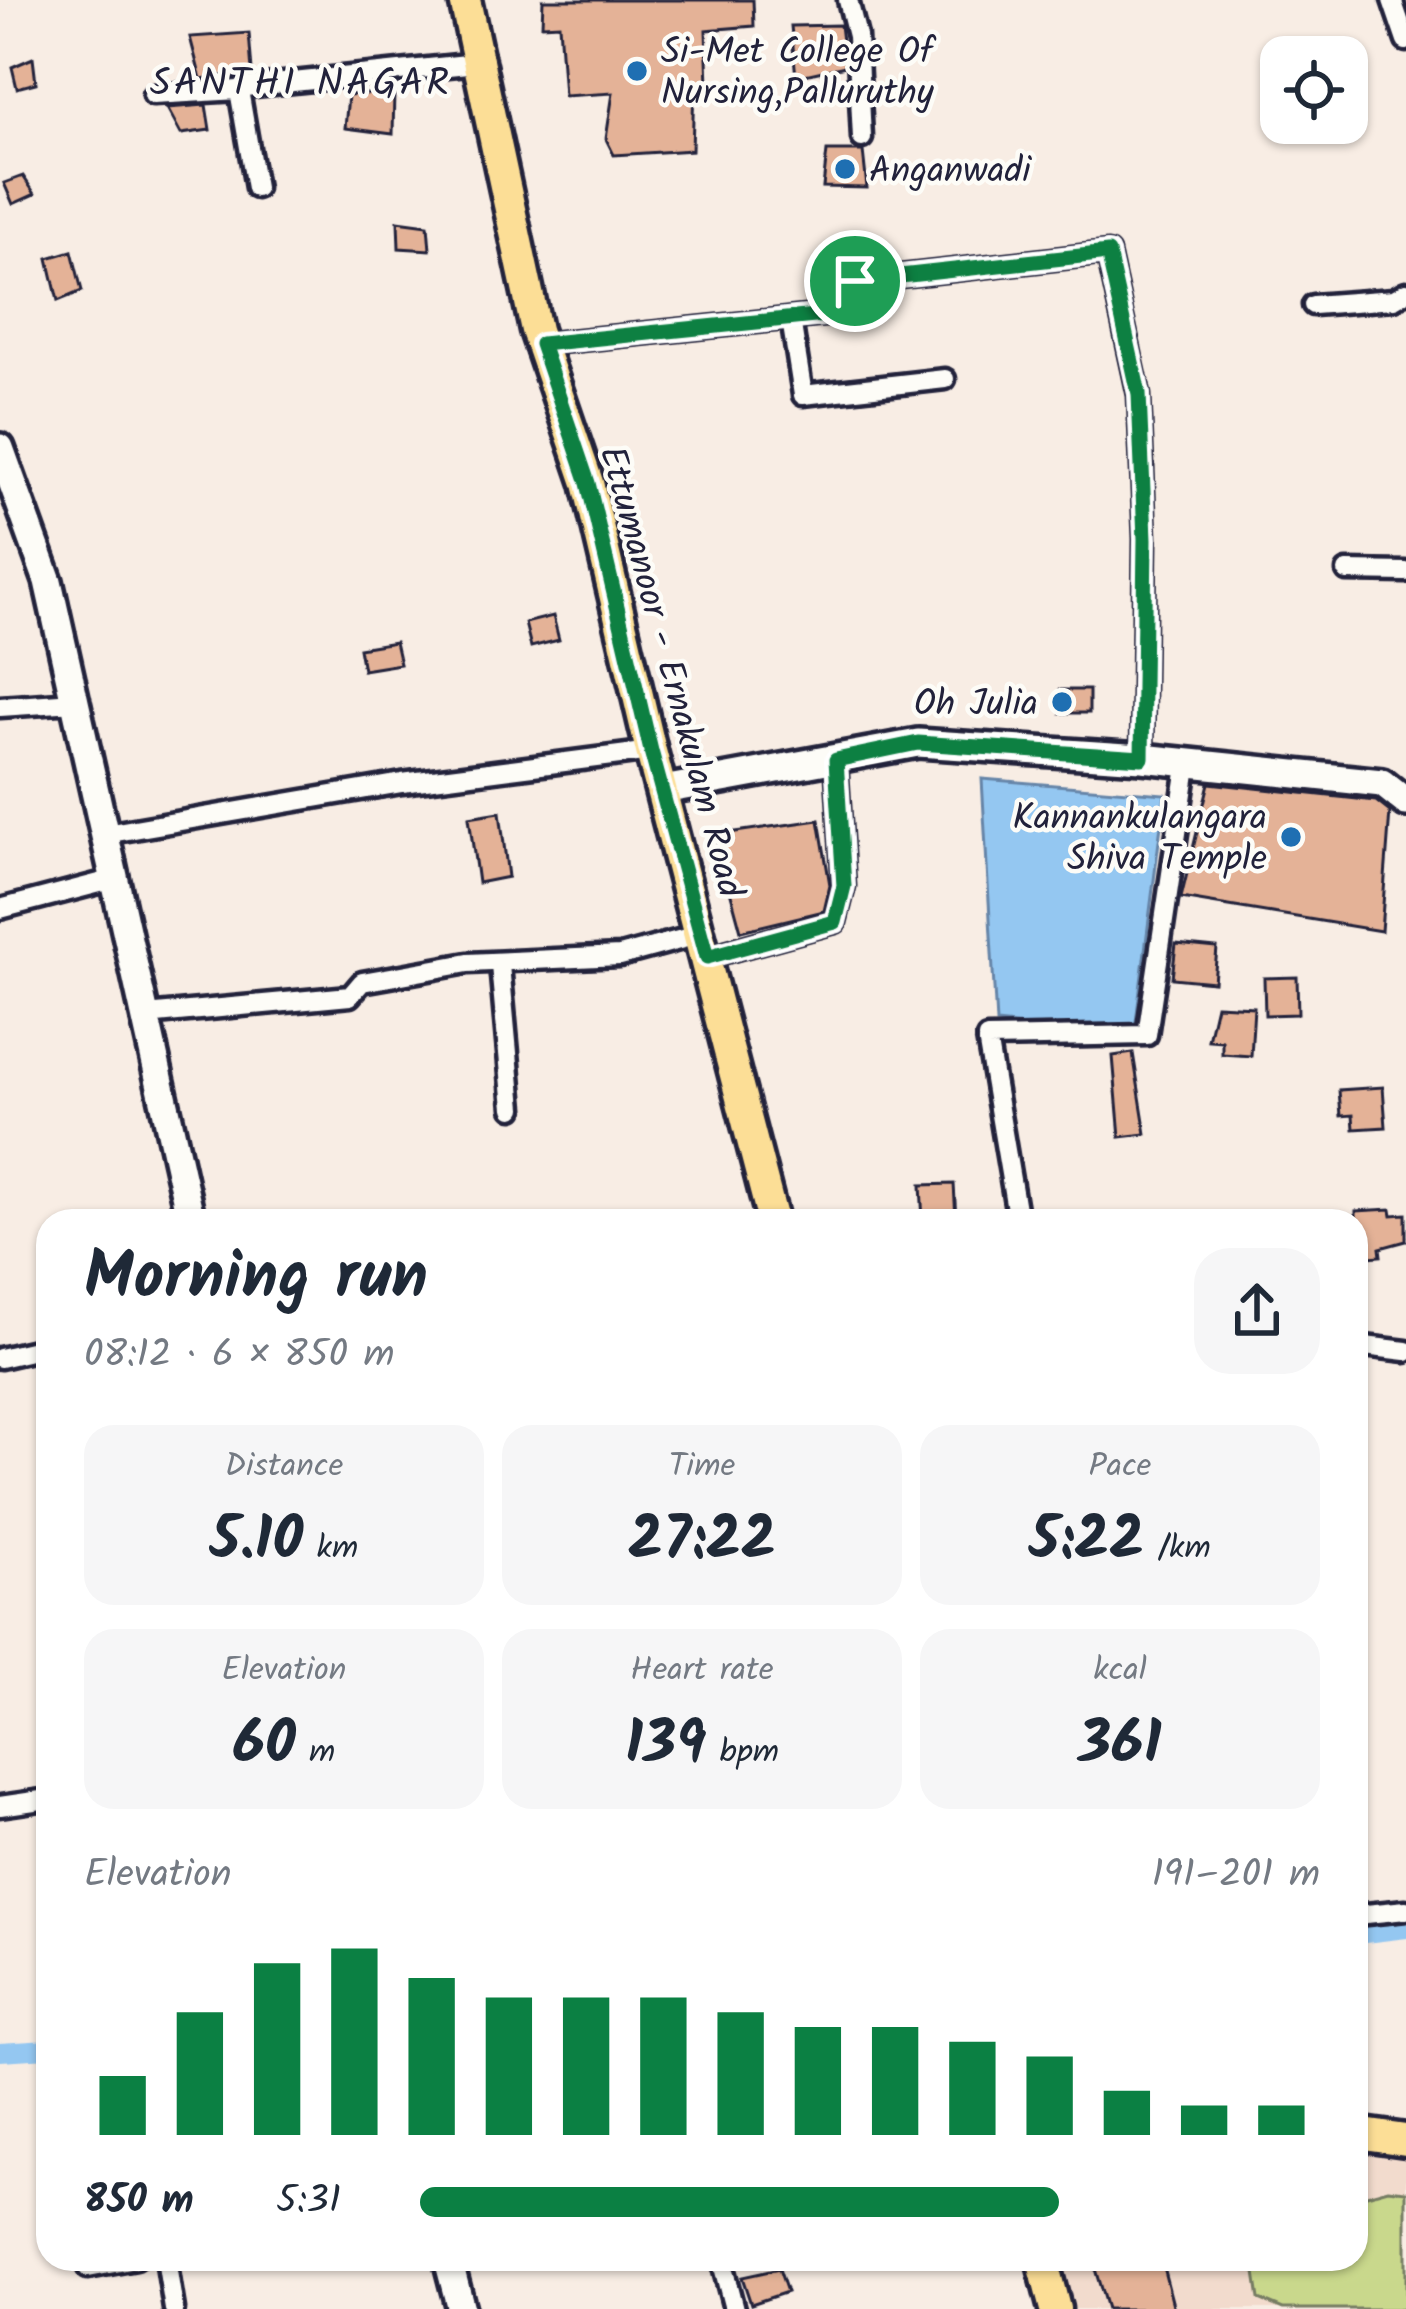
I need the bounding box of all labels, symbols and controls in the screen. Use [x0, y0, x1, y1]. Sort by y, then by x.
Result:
place label: Si-Met College Of Nursing,Palluruthy [661, 25, 937, 123]
map controls [1260, 36, 1368, 144]
button: locate [1260, 36, 1368, 144]
district label: SANTHI NAGAR [150, 54, 452, 116]
marker: Si-Met College Of Nursing,Palluruthy [624, 58, 650, 84]
place label: Anganwadi [869, 144, 1032, 201]
marker: Anganwadi [832, 156, 858, 182]
pin [804, 230, 906, 332]
icon: arrive [822, 248, 888, 314]
street label: Ettumanoor - Ernakulam Road [582, 440, 758, 905]
place label: Oh Julia [914, 677, 1038, 734]
marker: Oh Julia [1049, 689, 1075, 715]
place label: Kannankulangara Shiva Temple [1013, 791, 1267, 889]
marker: Kannankulangara Shiva Temple [1278, 824, 1304, 850]
text: Morning run [84, 1227, 428, 1332]
button: share [1194, 1248, 1320, 1374]
text: 08:12 · 6 × 850 m [84, 1325, 395, 1387]
text: Distance [225, 1441, 343, 1494]
text: Time [669, 1441, 735, 1494]
text: Pace [1089, 1441, 1151, 1494]
text: 5.10 [210, 1494, 303, 1590]
text: 27:22 [628, 1494, 776, 1590]
text: 5:22 [1029, 1494, 1144, 1590]
text: km [303, 1523, 358, 1576]
text: /km [1144, 1523, 1211, 1576]
text: Elevation [222, 1645, 346, 1698]
text: Heart rate [630, 1645, 774, 1698]
text: kcal [1093, 1645, 1147, 1698]
text: 60 [233, 1698, 296, 1794]
text: 139 [625, 1698, 706, 1794]
text: 361 [1078, 1698, 1162, 1794]
text: m [296, 1727, 335, 1780]
text: bpm [706, 1727, 779, 1780]
text: Elevation [84, 1845, 232, 1907]
text: 191–201 m [1152, 1845, 1320, 1907]
text: 850 m [84, 2171, 194, 2233]
text: 5:31 [276, 2171, 341, 2233]

